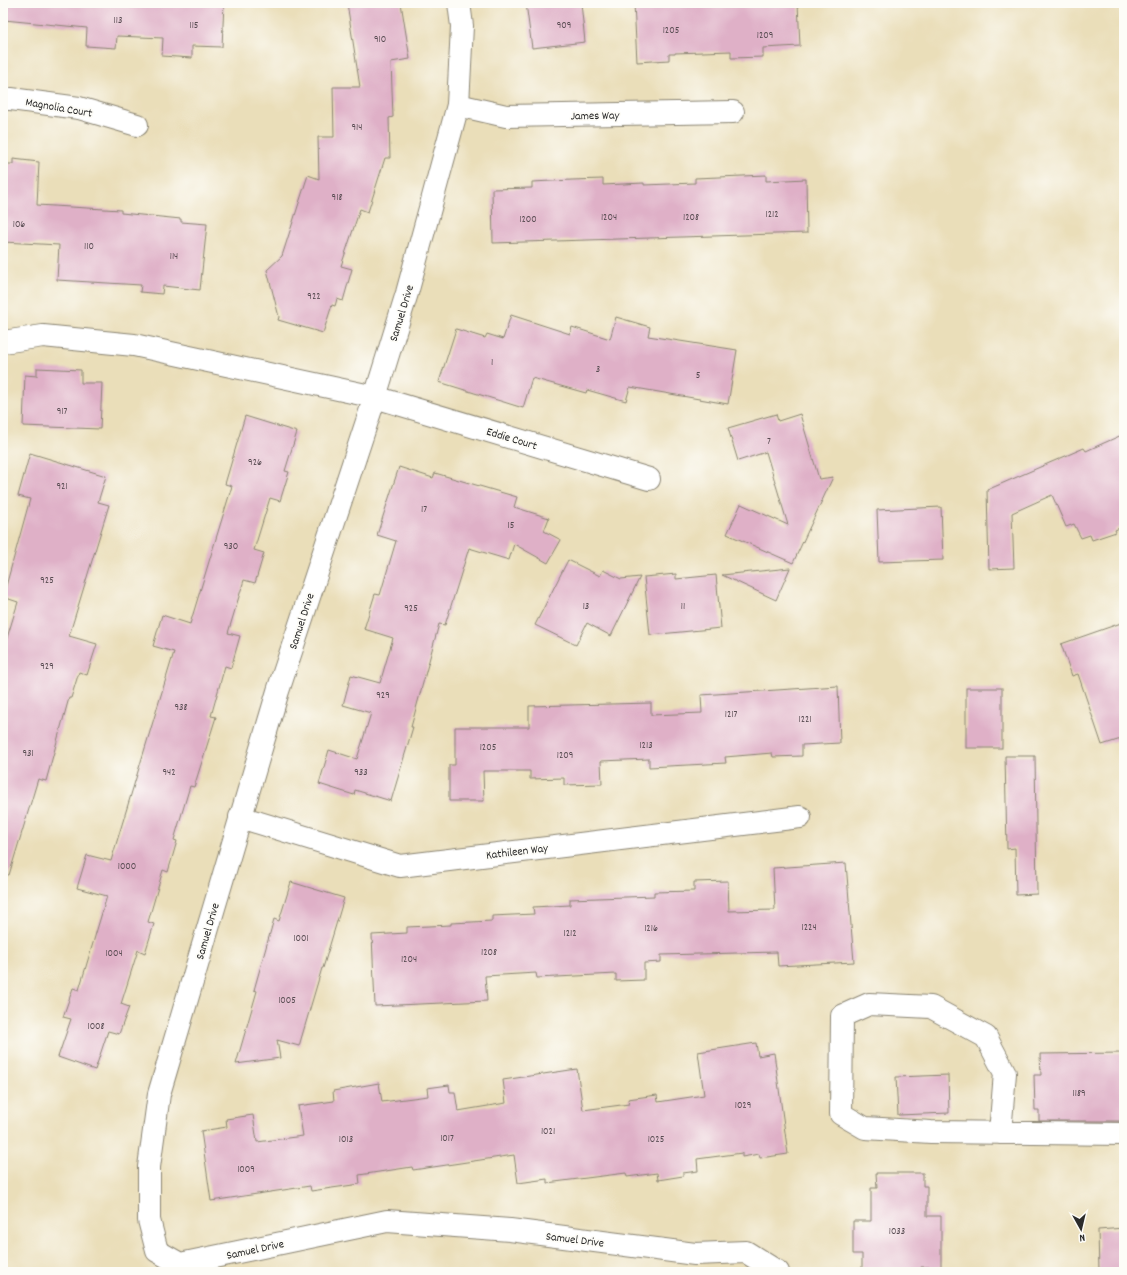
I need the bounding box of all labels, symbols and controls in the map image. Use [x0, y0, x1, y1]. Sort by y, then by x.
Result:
house number: 113 [114, 14, 122, 28]
house number: 115 [189, 19, 199, 33]
house number: 909 [557, 19, 571, 33]
house number: 1205 [663, 24, 680, 38]
house number: 1209 [757, 29, 773, 43]
house number: 910 [374, 33, 386, 47]
street label: Magnolia Court [24, 94, 94, 123]
street label: James Way [571, 108, 621, 125]
house number: 914 [352, 121, 362, 135]
house number: 918 [332, 191, 342, 205]
house number: 1212 [765, 208, 779, 222]
house number: 1204 [601, 211, 617, 225]
house number: 1208 [683, 211, 699, 225]
house number: 1200 [519, 213, 537, 227]
house number: 106 [13, 218, 25, 232]
house number: 110 [84, 240, 94, 254]
house number: 114 [170, 250, 178, 264]
street label: Samuel Drive [386, 283, 419, 344]
house number: 922 [307, 290, 321, 304]
house number: 1 [491, 356, 493, 370]
house number: 3 [596, 363, 600, 377]
house number: 5 [696, 369, 701, 383]
house number: 917 [57, 405, 67, 419]
street label: Eddie Court [484, 424, 540, 455]
house number: 7 [767, 435, 771, 449]
house number: 926 [248, 456, 262, 470]
house number: 921 [56, 480, 68, 494]
house number: 17 [421, 503, 427, 517]
house number: 15 [508, 519, 515, 533]
house number: 930 [224, 540, 238, 554]
house number: 925 [40, 574, 54, 588]
street label: Samuel Drive [285, 591, 320, 652]
house number: 13 [583, 600, 589, 614]
house number: 11 [681, 600, 685, 614]
house number: 925 [404, 602, 418, 616]
house number: 929 [40, 660, 54, 674]
house number: 929 [376, 689, 390, 703]
house number: 938 [174, 701, 188, 715]
house number: 1217 [725, 708, 737, 722]
house number: 1221 [798, 713, 812, 727]
house number: 1213 [639, 739, 653, 753]
house number: 1205 [480, 741, 497, 755]
house number: 931 [22, 747, 34, 761]
house number: 1209 [557, 749, 573, 763]
house number: 942 [162, 766, 176, 780]
house number: 933 [354, 766, 368, 780]
street label: Kathileen Way [485, 840, 550, 865]
house number: 1000 [118, 860, 136, 874]
street label: Samuel Drive [192, 901, 225, 962]
house number: 1224 [801, 921, 817, 935]
house number: 1216 [644, 922, 658, 936]
house number: 1212 [563, 927, 577, 941]
house number: 1001 [293, 932, 309, 946]
house number: 1208 [481, 946, 497, 960]
house number: 1004 [105, 947, 123, 961]
house number: 1204 [401, 953, 417, 967]
house number: 1005 [278, 994, 296, 1008]
house number: 1008 [87, 1020, 105, 1034]
house number: 1189 [1073, 1087, 1085, 1101]
house number: 1029 [735, 1099, 751, 1113]
house number: 1021 [541, 1125, 555, 1139]
house number: 1017 [440, 1132, 454, 1146]
house number: 1013 [339, 1133, 353, 1147]
house number: 1025 [648, 1133, 665, 1147]
house number: 1009 [237, 1163, 255, 1177]
north arrow [1061, 1209, 1101, 1249]
house number: 1033 [889, 1225, 905, 1239]
street label: Samuel Drive [545, 1228, 605, 1252]
text: N [1078, 1229, 1086, 1245]
street label: Samuel Drive [225, 1236, 286, 1265]

